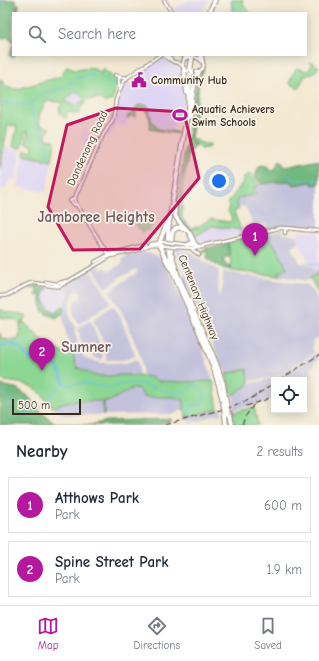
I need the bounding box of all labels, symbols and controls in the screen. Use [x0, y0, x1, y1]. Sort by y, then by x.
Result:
search box [12, 12, 307, 56]
icon: search [26, 23, 48, 45]
text: Search here [58, 25, 136, 43]
public building icon: Community Hub [130, 71, 148, 89]
place label: Community Hub [151, 74, 227, 87]
place label: Aquatic Achievers Swim Schools [192, 103, 275, 129]
sports icon: Aquatic Achievers Swim Schools [171, 106, 189, 124]
street label: Dandenong Road [64, 108, 111, 188]
your location [209, 171, 229, 191]
district label: Jamboree Heights [37, 208, 155, 226]
pin: 1 [242, 223, 268, 256]
street label: Centenary Highway [176, 253, 222, 342]
pin: 2 [29, 338, 55, 371]
district label: Sumner [61, 338, 111, 356]
map controls [271, 377, 307, 413]
button: locate [271, 377, 307, 413]
scale bar [12, 397, 81, 416]
text: 500 m [18, 399, 50, 412]
text: Nearby [16, 442, 67, 461]
text: 2 results [256, 444, 303, 459]
text: Atthows Park [55, 489, 139, 507]
text: 1 [27, 498, 33, 513]
text: 600 m [264, 498, 302, 513]
text: Park [55, 507, 80, 522]
text: Spine Street Park [55, 553, 168, 571]
text: 2 [27, 562, 33, 577]
text: 1.9 km [267, 562, 302, 577]
text: Park [55, 571, 80, 586]
tab: Map [37, 615, 59, 652]
tab: Directions [133, 615, 180, 652]
tab: Saved [254, 615, 282, 652]

